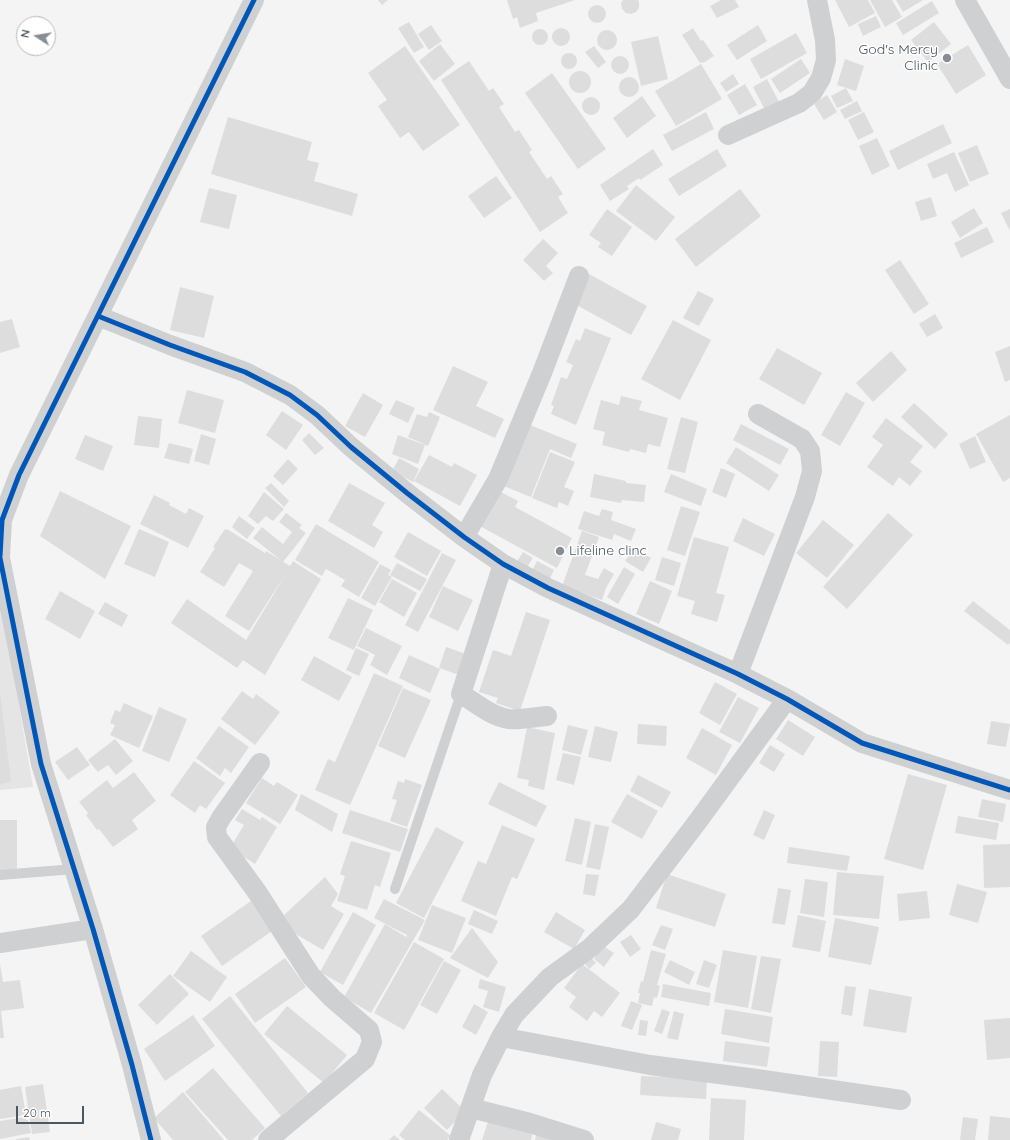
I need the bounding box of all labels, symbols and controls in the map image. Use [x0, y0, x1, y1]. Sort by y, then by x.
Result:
north arrow [16, 16, 56, 56]
text: N [18, 28, 33, 39]
place label: God's Mercy Clinic [858, 42, 938, 74]
marker: God's Mercy Clinic [941, 52, 953, 64]
place label: Lifeline clinc [569, 543, 647, 559]
marker: Lifeline clinc [554, 545, 566, 557]
scale bar [18, 1098, 86, 1124]
text: 20 m [23, 1105, 51, 1120]

